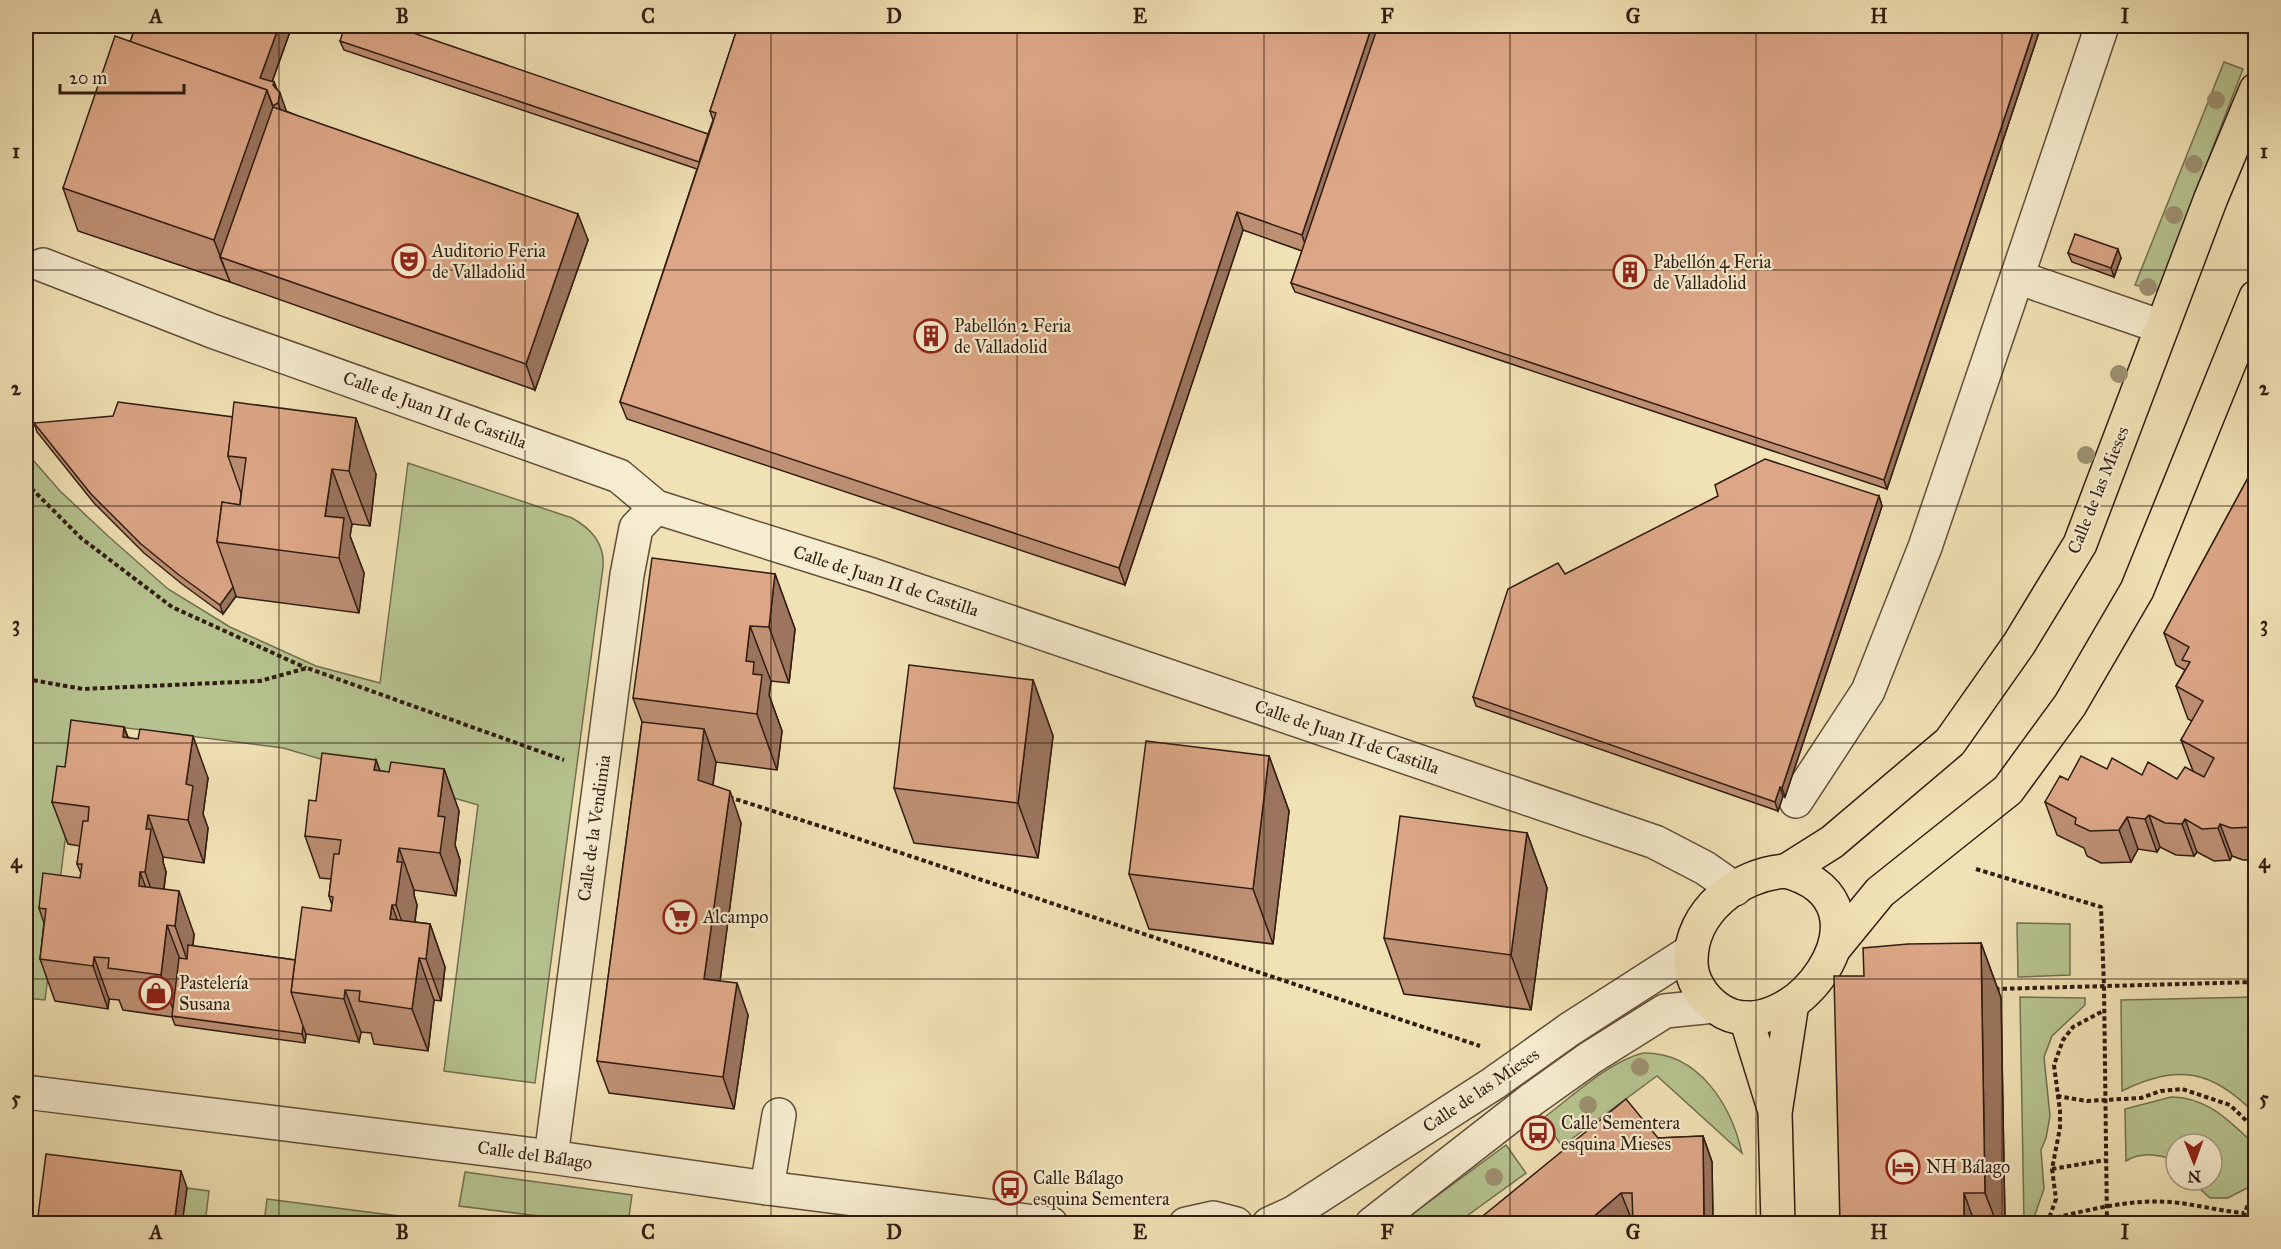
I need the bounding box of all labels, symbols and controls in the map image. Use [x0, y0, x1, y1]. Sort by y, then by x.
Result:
text: A [147, 4, 163, 28]
text: B [395, 4, 409, 28]
text: C [641, 4, 655, 28]
text: D [886, 4, 902, 28]
text: E [1133, 4, 1148, 28]
text: F [1380, 4, 1394, 28]
text: G [1626, 4, 1641, 28]
text: H [1870, 4, 1888, 28]
text: I [2121, 4, 2130, 28]
scale bar [60, 57, 184, 95]
text: 20 m [69, 67, 107, 89]
text: 1 [12, 139, 20, 163]
text: 1 [2260, 139, 2268, 163]
place label: Auditorio Feria de Valladolid [431, 240, 546, 283]
theatre icon: Auditorio Feria de Valladolid [391, 243, 427, 279]
place label: Pabellón 4 Feria de Valladolid [1653, 251, 1772, 294]
building icon: Pabellón 4 Feria de Valladolid [1612, 254, 1648, 290]
place label: Pabellón 2 Feria de Valladolid [954, 315, 1072, 358]
building icon: Pabellón 2 Feria de Valladolid [913, 318, 949, 354]
street label: Calle de Juan II de Castilla [340, 367, 530, 455]
text: 2 [11, 376, 22, 400]
text: 2 [2259, 376, 2270, 400]
street label: Calle de las Mieses [2062, 423, 2134, 557]
street label: Calle de Juan II de Castilla [790, 541, 982, 622]
text: 3 [12, 612, 20, 637]
text: 3 [2260, 612, 2268, 637]
street label: Calle de Juan II de Castilla [1251, 695, 1443, 780]
street label: Calle de la Vendimia [573, 753, 615, 903]
text: 4 [10, 849, 22, 874]
text: 4 [2258, 849, 2270, 874]
supermarket icon: Alcampo [662, 899, 698, 935]
place label: Alcampo [702, 906, 768, 928]
place label: Pastelería Susana [179, 972, 249, 1015]
shop icon: Pastelería Susana [138, 975, 174, 1011]
street label: Calle de las Mieses [1419, 1043, 1543, 1137]
text: 5 [11, 1086, 21, 1110]
text: 5 [2259, 1086, 2269, 1110]
place label: Calle Sementera esquina Mieses [1561, 1112, 1681, 1156]
bus stop icon: Calle Sementera esquina Mieses [1520, 1115, 1556, 1151]
north arrow [2164, 1132, 2224, 1192]
street label: Calle del Bálago [476, 1136, 594, 1175]
hotel icon: NH Bálago [1885, 1149, 1921, 1185]
place label: NH Bálago [1926, 1156, 2010, 1179]
place label: Calle Bálago esquina Sementera [1033, 1167, 1170, 1211]
text: N [2187, 1167, 2201, 1186]
bus stop icon: Calle Bálago esquina Sementera [992, 1170, 1028, 1206]
text: A [147, 1220, 163, 1244]
text: B [395, 1220, 409, 1244]
text: C [641, 1220, 655, 1244]
text: D [886, 1220, 902, 1244]
text: E [1133, 1220, 1148, 1244]
text: F [1380, 1220, 1394, 1244]
text: G [1626, 1220, 1641, 1244]
text: H [1870, 1220, 1888, 1244]
text: I [2121, 1220, 2130, 1244]

